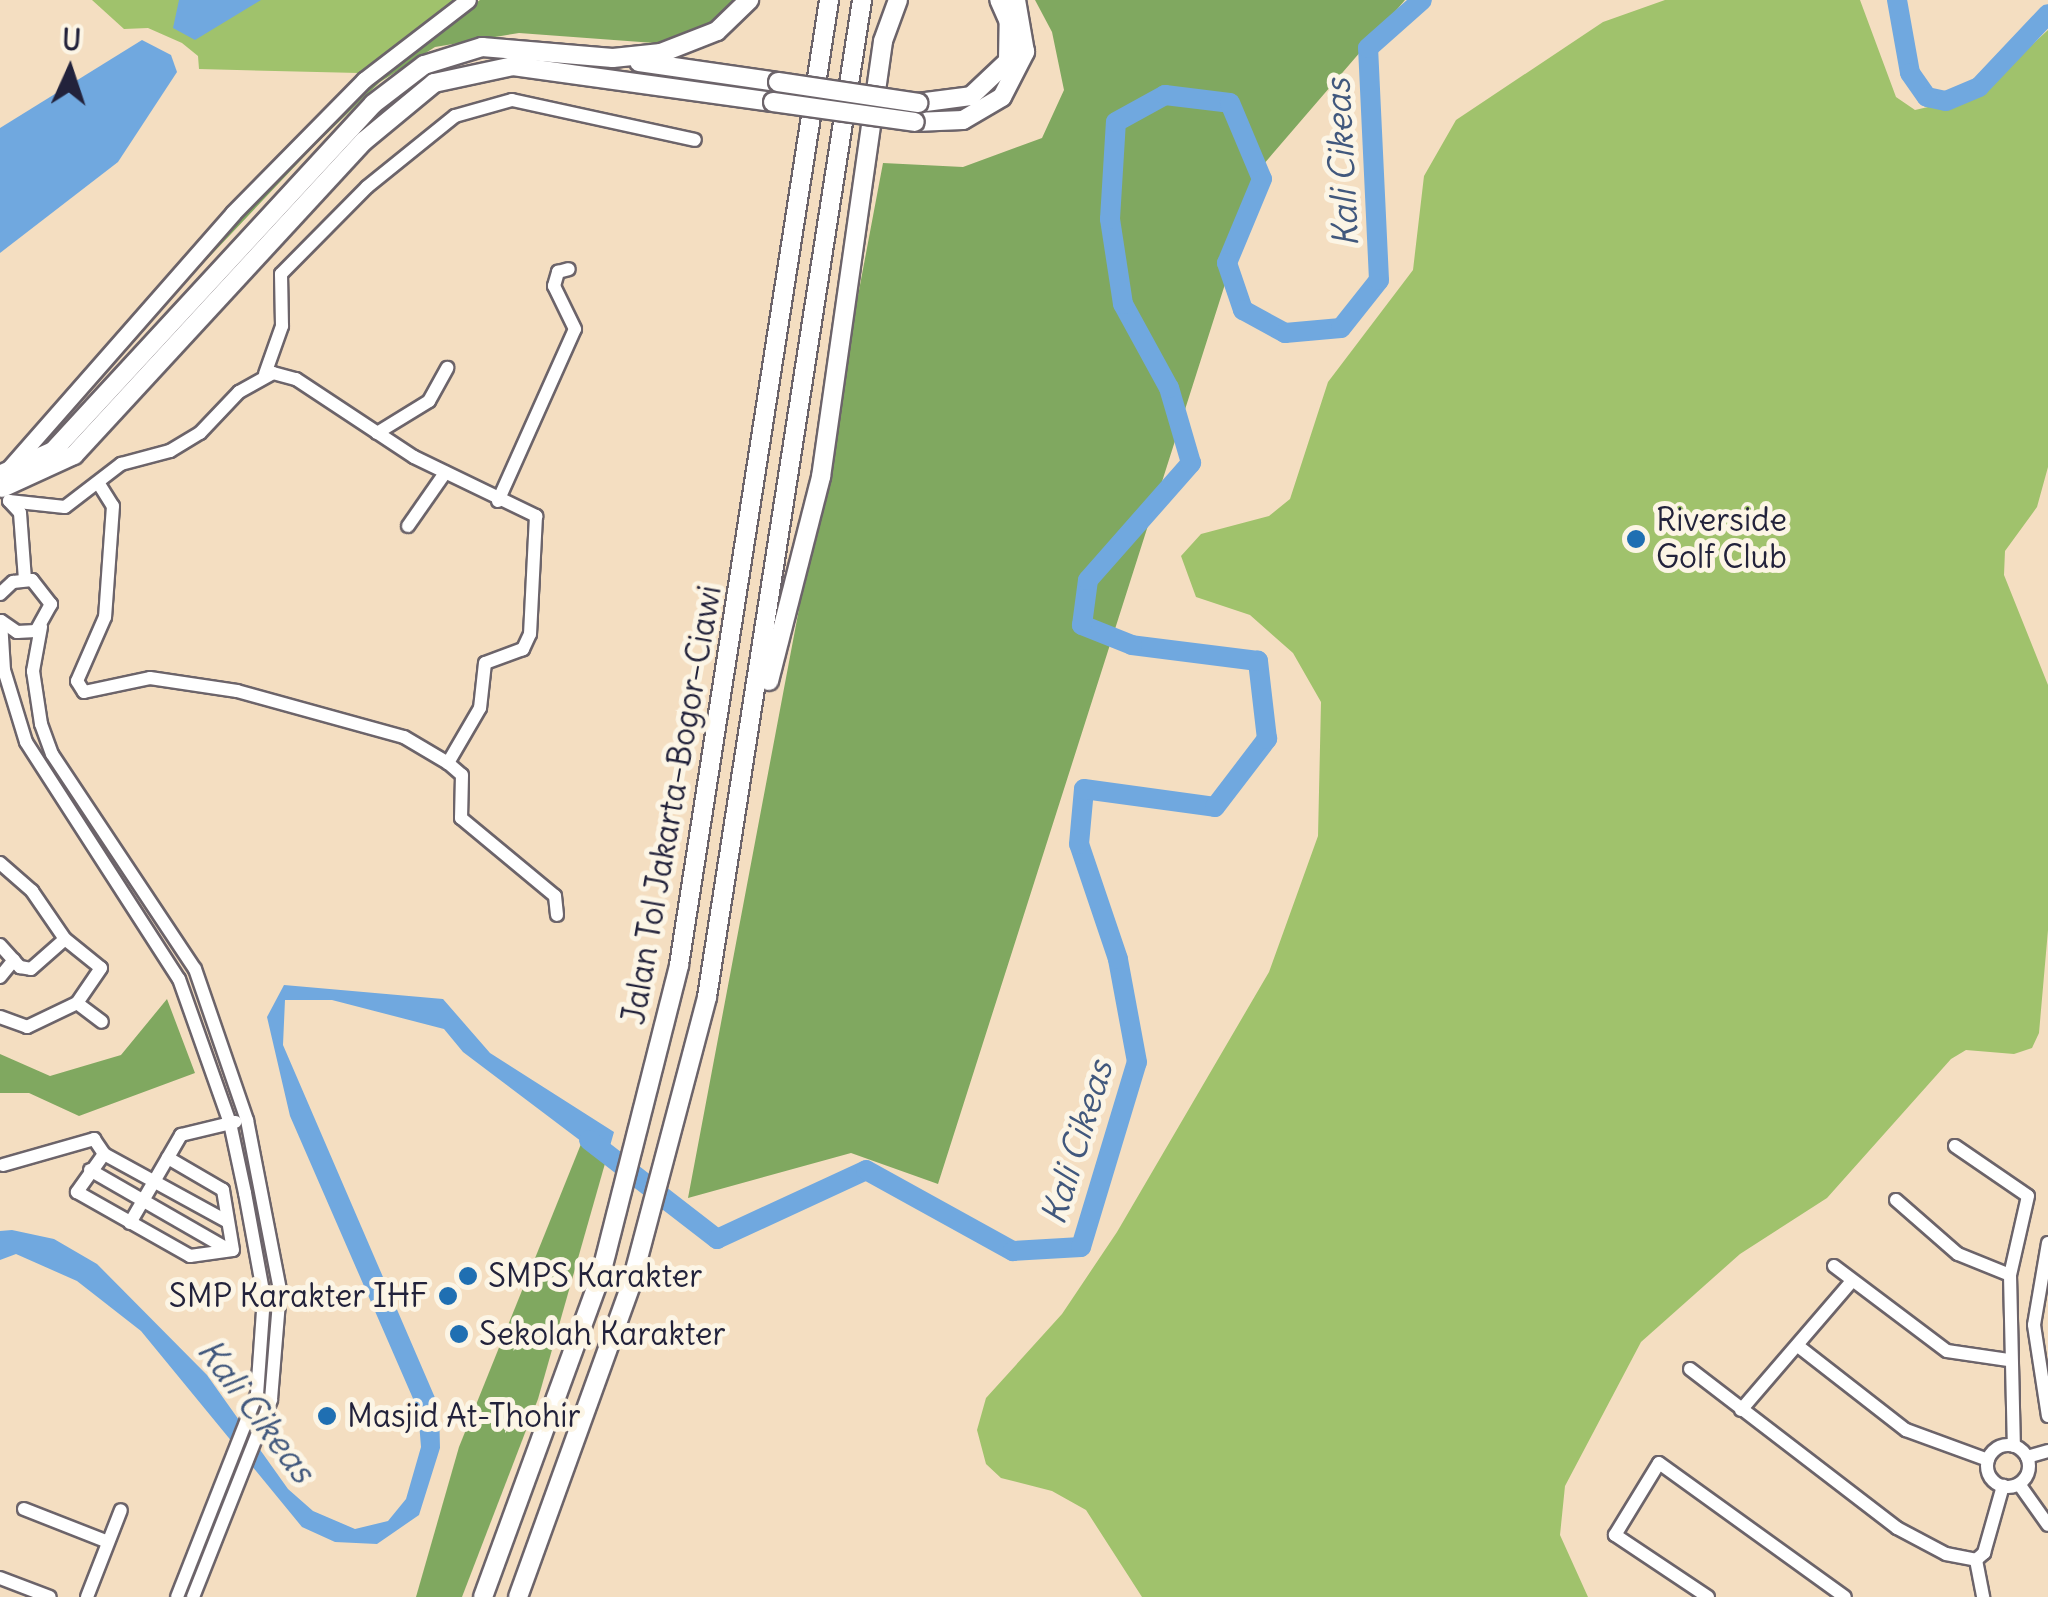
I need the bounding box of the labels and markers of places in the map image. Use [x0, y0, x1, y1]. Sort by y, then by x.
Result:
place label: Riverside Golf Club [1656, 502, 1787, 577]
marker: Riverside Golf Club [1625, 528, 1647, 550]
place label: SMPS Karakter [488, 1257, 702, 1295]
marker: SMPS Karakter [457, 1265, 479, 1287]
place label: SMP Karakter IHF [169, 1277, 428, 1315]
marker: SMP Karakter IHF [437, 1285, 459, 1307]
place label: Sekolah Karakter [479, 1315, 725, 1353]
marker: Sekolah Karakter [448, 1323, 470, 1345]
place label: Masjid At-Thohir [347, 1397, 581, 1435]
marker: Masjid At-Thohir [316, 1405, 338, 1427]

